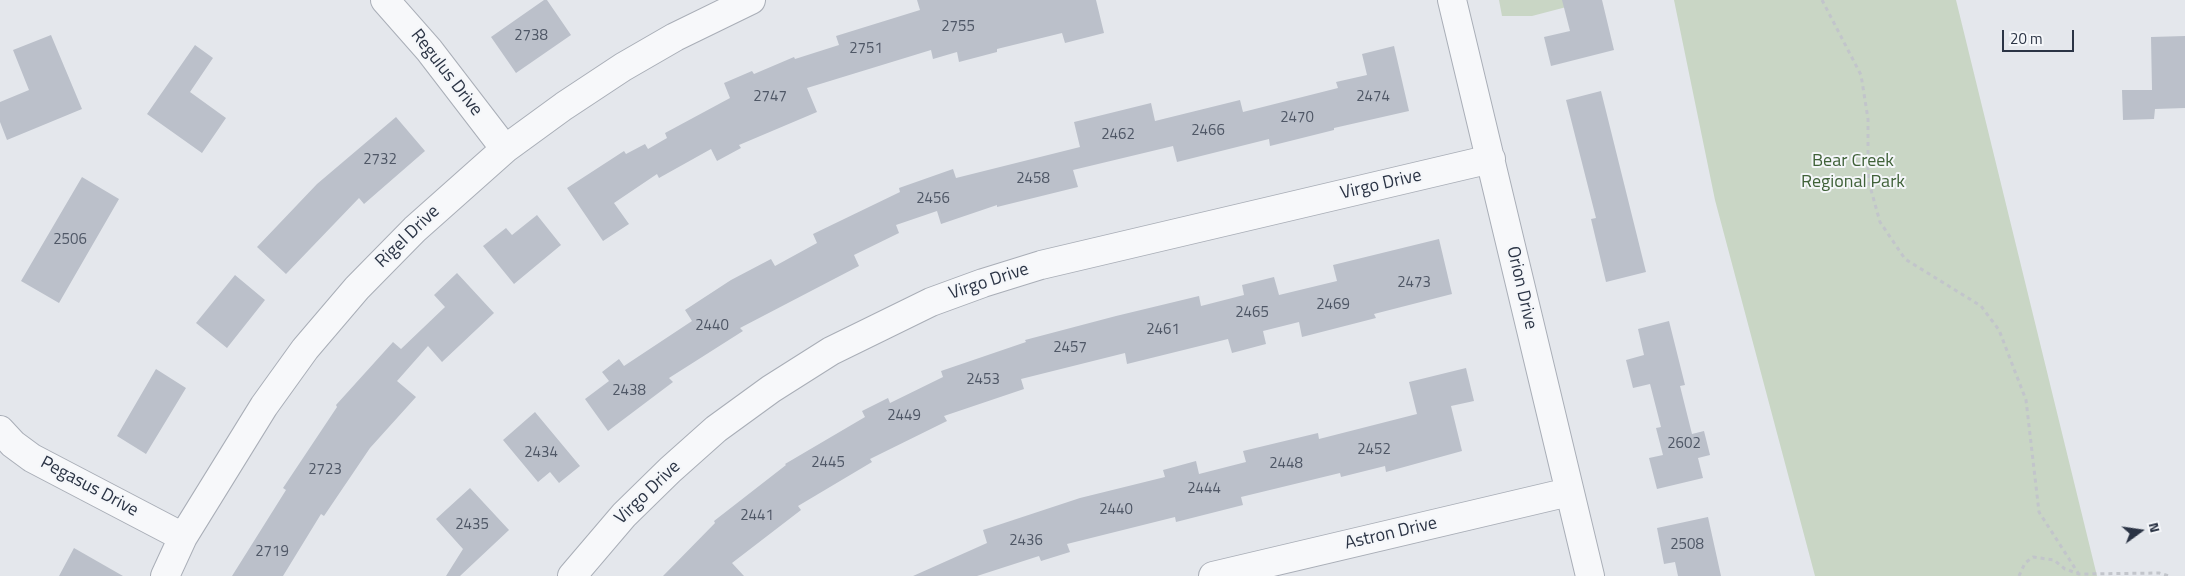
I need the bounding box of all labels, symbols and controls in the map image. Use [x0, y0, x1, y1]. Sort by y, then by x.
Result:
house number: 2755 [941, 18, 975, 36]
scale bar [2005, 20, 2078, 52]
street label: Regulus Drive [405, 25, 487, 121]
house number: 2738 [514, 27, 548, 45]
text: 20 m [2010, 27, 2043, 50]
house number: 2751 [849, 40, 883, 58]
house number: 2747 [753, 88, 787, 106]
house number: 2474 [1356, 88, 1390, 106]
house number: 2470 [1280, 109, 1314, 127]
house number: 2466 [1191, 122, 1225, 140]
house number: 2462 [1101, 126, 1135, 144]
house number: 2732 [363, 151, 397, 169]
park label: Bear Creek Regional Park [1801, 151, 1905, 193]
street label: Virgo Drive [1338, 165, 1424, 205]
house number: 2458 [1016, 170, 1050, 188]
house number: 2456 [916, 190, 950, 208]
street label: Rigel Drive [371, 201, 445, 273]
house number: 2506 [53, 231, 87, 249]
street label: Orion Drive [1501, 244, 1541, 332]
street label: Virgo Drive [946, 259, 1032, 305]
house number: 2473 [1397, 274, 1431, 292]
house number: 2469 [1316, 296, 1350, 314]
house number: 2465 [1235, 304, 1269, 322]
house number: 2440 [695, 317, 729, 335]
house number: 2461 [1146, 321, 1180, 339]
house number: 2457 [1053, 339, 1087, 357]
house number: 2453 [966, 371, 1000, 389]
house number: 2438 [612, 382, 646, 400]
house number: 2449 [887, 407, 921, 425]
house number: 2602 [1667, 435, 1701, 453]
house number: 2452 [1357, 441, 1391, 459]
house number: 2434 [524, 444, 558, 462]
street label: Pegasus Drive [36, 452, 142, 522]
house number: 2445 [811, 454, 845, 472]
house number: 2448 [1269, 455, 1303, 473]
street label: Virgo Drive [611, 457, 685, 529]
house number: 2723 [308, 461, 342, 479]
house number: 2444 [1187, 480, 1221, 498]
house number: 2440 [1099, 501, 1133, 519]
north arrow [2115, 506, 2165, 556]
house number: 2441 [740, 507, 774, 525]
street label: Astron Drive [1343, 513, 1439, 555]
house number: 2435 [455, 516, 489, 534]
text: N [2144, 520, 2166, 534]
house number: 2436 [1009, 532, 1043, 550]
house number: 2508 [1670, 536, 1704, 554]
house number: 2719 [255, 543, 289, 561]

